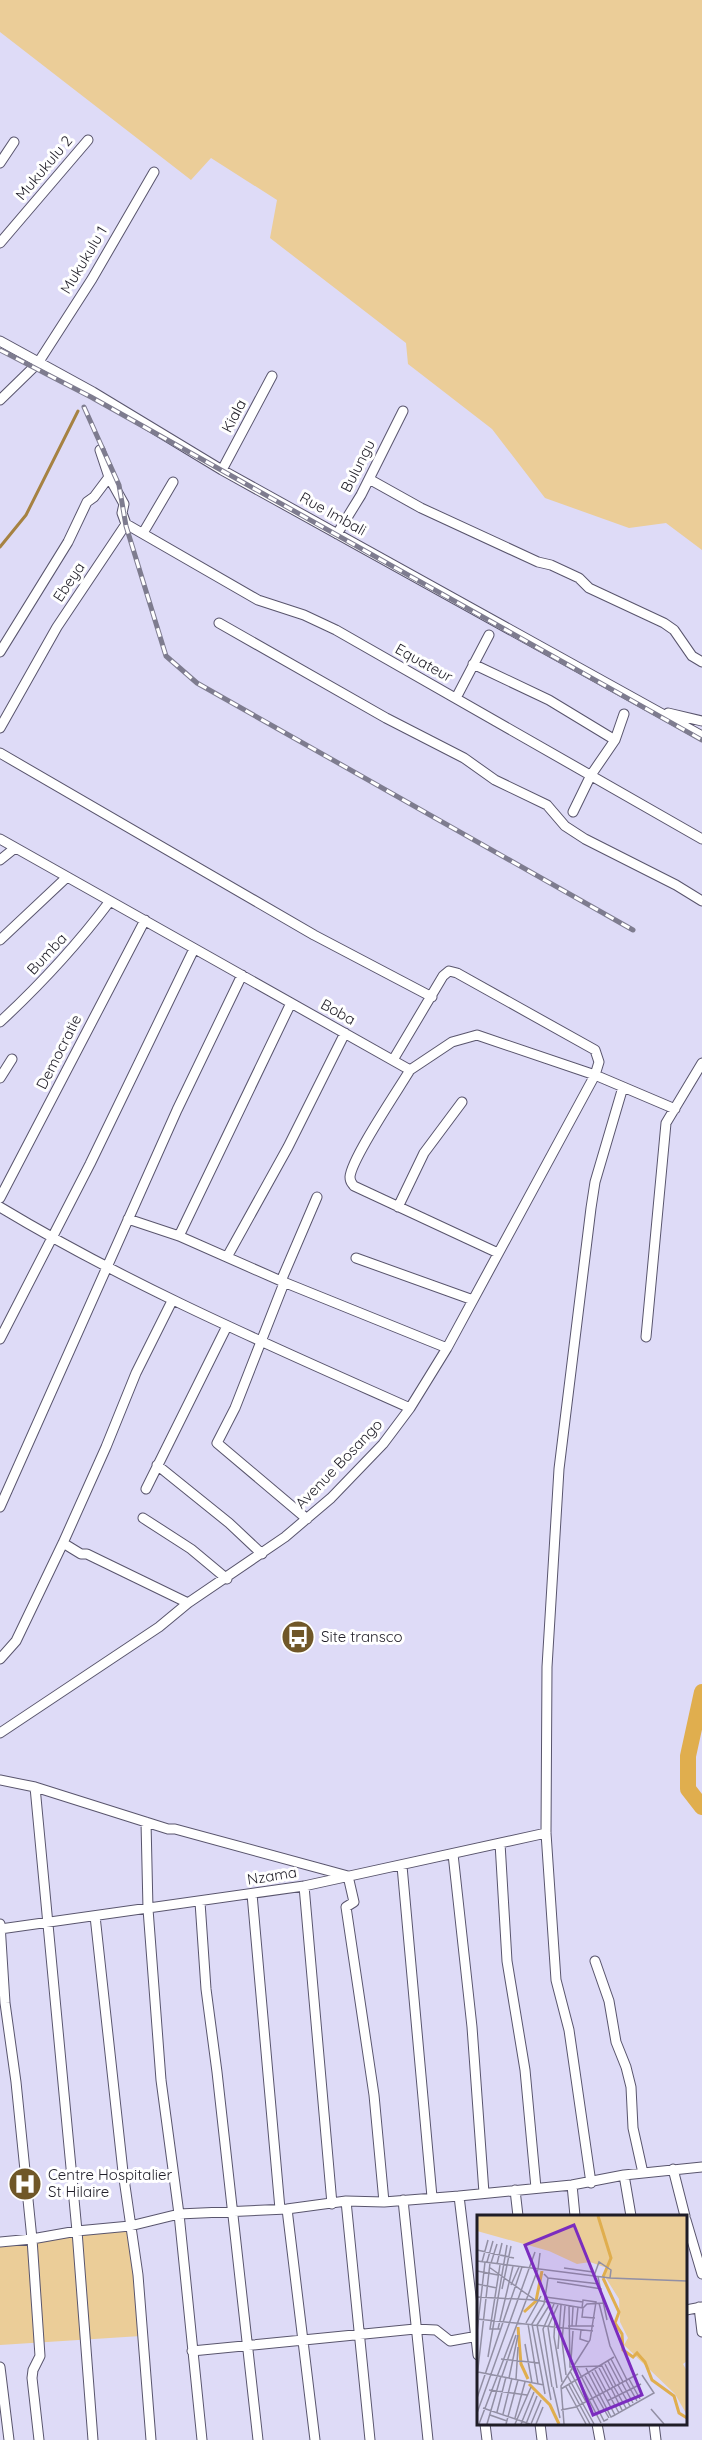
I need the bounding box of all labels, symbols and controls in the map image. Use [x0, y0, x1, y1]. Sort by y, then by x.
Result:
street label: Mukukulu 2 [11, 132, 76, 204]
street label: Mukukulu 1 [56, 223, 111, 297]
street label: Kiala [217, 396, 250, 436]
street label: Bulungu [336, 436, 379, 495]
street label: Rue Imbali [297, 487, 370, 540]
street label: Ebeya [49, 558, 89, 605]
street label: Equateur [392, 639, 457, 686]
street label: Bumba [23, 929, 71, 978]
street label: Boba [317, 994, 359, 1029]
street label: Democratie [32, 1011, 85, 1092]
street label: Avenue Bosango [291, 1415, 386, 1512]
bus stop icon: Site transco [280, 1619, 316, 1655]
place label: Site transco [321, 1627, 403, 1646]
street label: Nzama [246, 1862, 298, 1889]
place label: Centre Hospitalier St Hilaire [48, 2165, 173, 2201]
hospital icon: Centre Hospitalier St Hilaire [7, 2166, 43, 2202]
inset map [477, 2215, 687, 2425]

